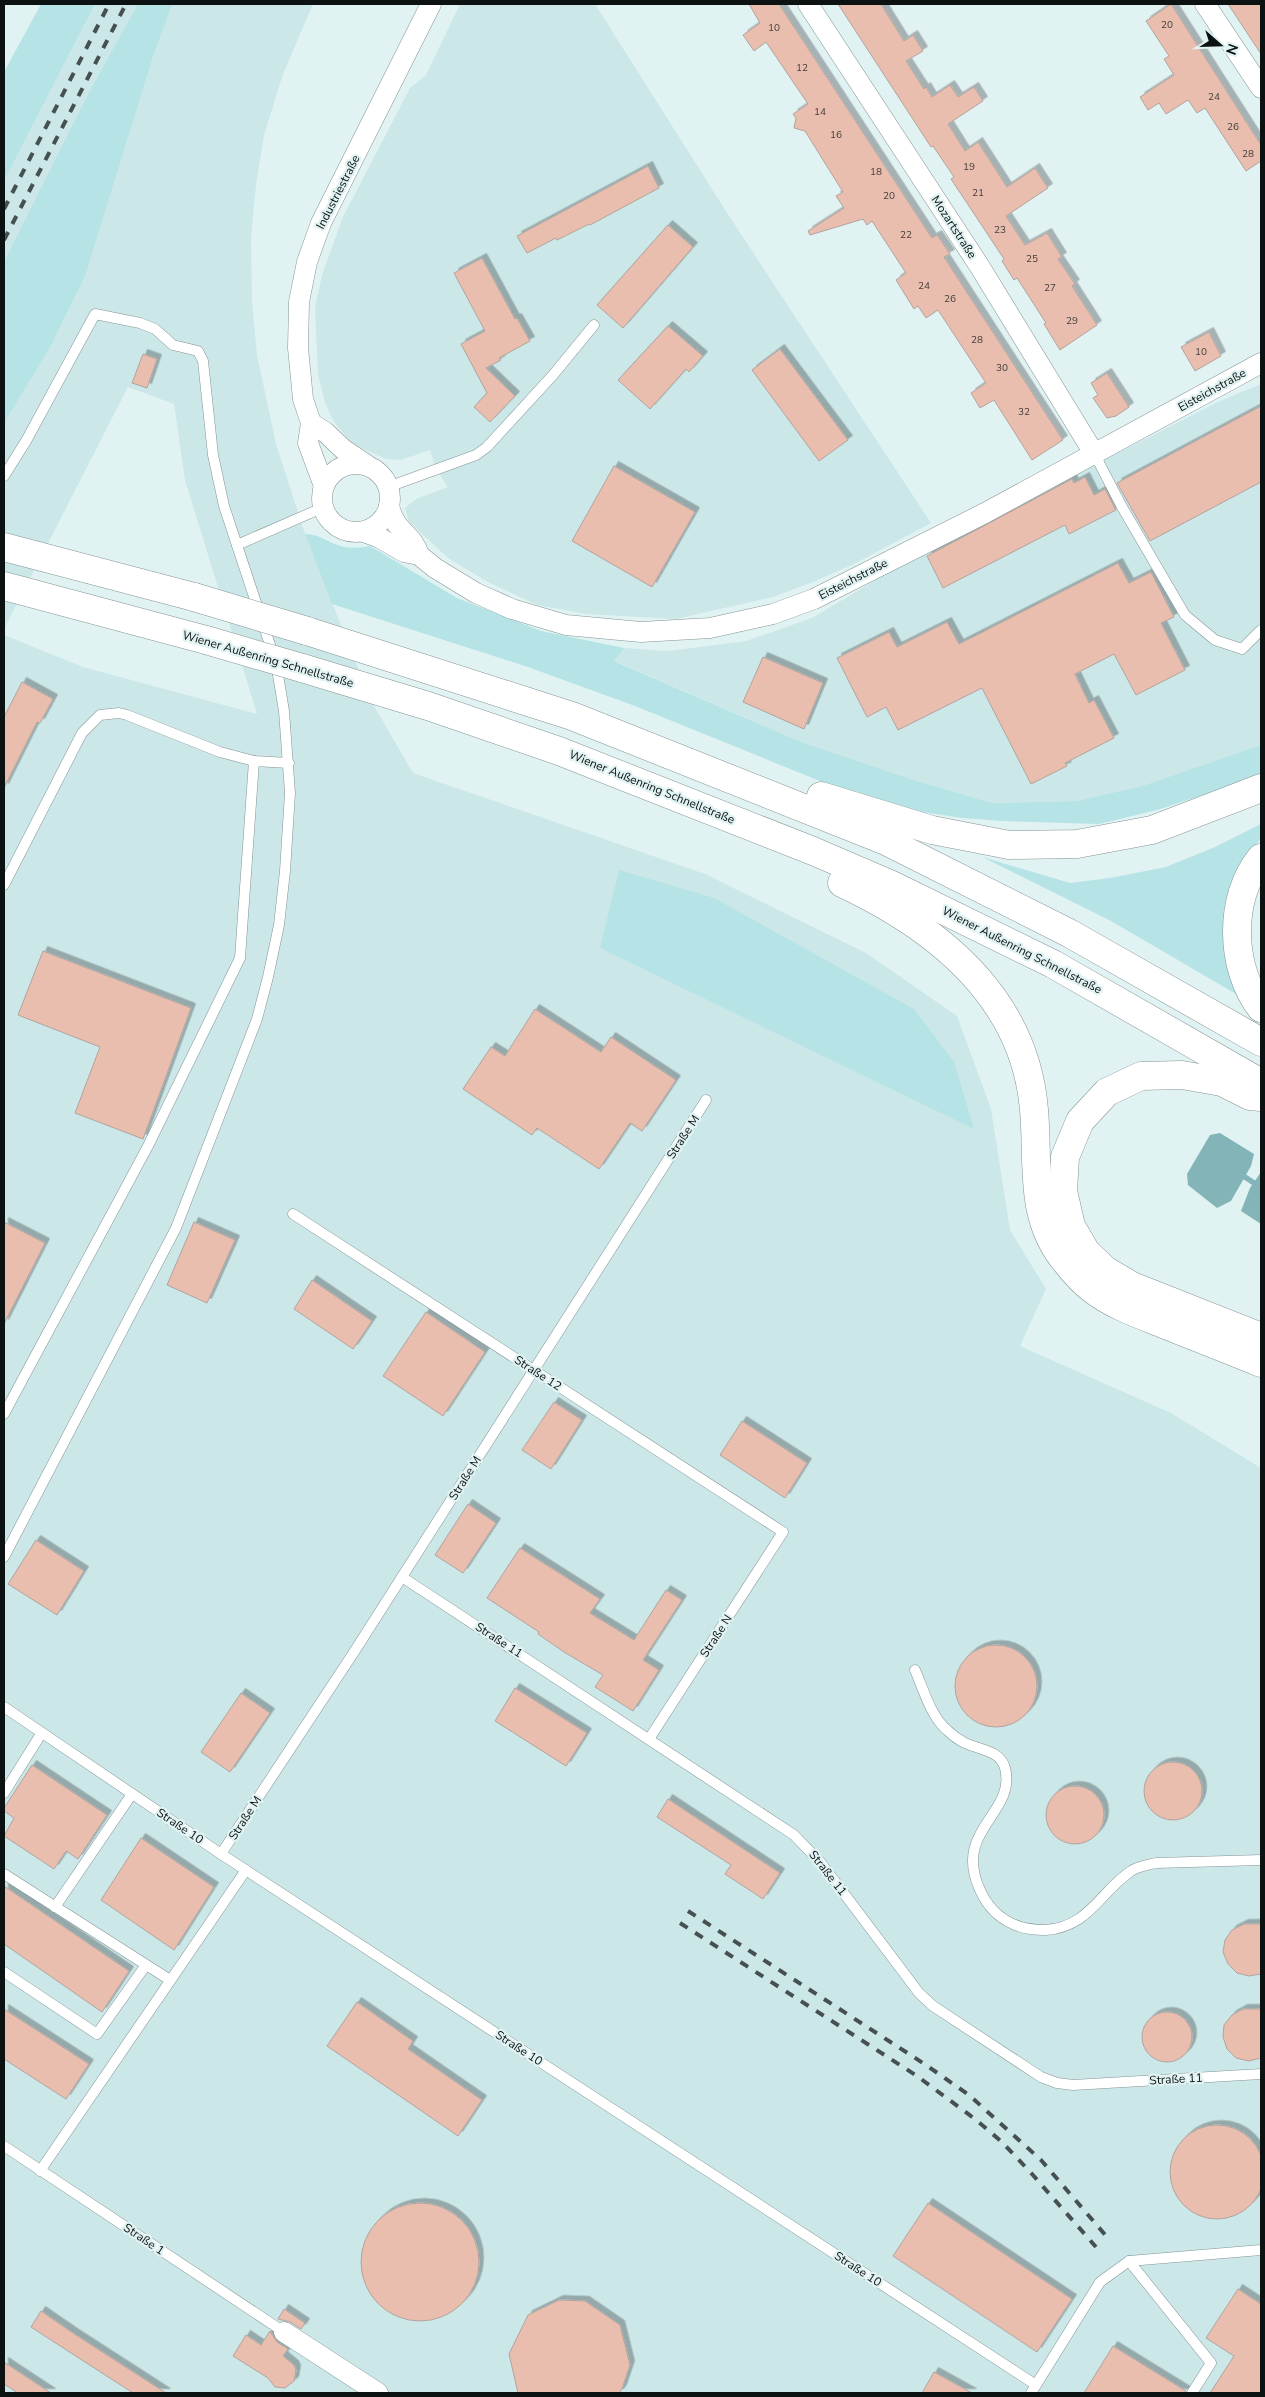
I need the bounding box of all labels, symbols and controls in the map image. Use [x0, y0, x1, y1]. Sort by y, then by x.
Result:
house number: 20 [1161, 18, 1173, 32]
north arrow [1195, 20, 1245, 70]
house number: 10 [768, 21, 780, 35]
text: N [1221, 41, 1242, 57]
house number: 12 [796, 61, 808, 75]
house number: 24 [1208, 90, 1220, 104]
house number: 14 [814, 105, 826, 119]
house number: 26 [1227, 120, 1239, 134]
house number: 16 [830, 128, 842, 142]
house number: 28 [1242, 147, 1254, 161]
street label: Industriestraße [312, 152, 364, 232]
house number: 19 [963, 160, 975, 174]
house number: 18 [870, 165, 882, 179]
house number: 21 [972, 186, 984, 200]
house number: 20 [883, 189, 895, 203]
street label: Mozartstraße [928, 193, 980, 261]
house number: 23 [994, 223, 1006, 237]
house number: 22 [900, 228, 912, 242]
house number: 25 [1026, 252, 1038, 266]
house number: 24 [918, 279, 930, 293]
house number: 27 [1044, 281, 1056, 295]
house number: 26 [944, 292, 956, 306]
house number: 29 [1066, 314, 1078, 328]
house number: 28 [971, 333, 983, 347]
house number: 10 [1195, 345, 1207, 359]
house number: 30 [996, 361, 1008, 375]
street label: Eisteichstraße [1175, 365, 1249, 415]
house number: 32 [1018, 405, 1030, 419]
street label: Eisteichstraße [816, 555, 890, 603]
street label: Wiener Außenring Schnellstraße [181, 627, 355, 691]
street label: Wiener Außenring Schnellstraße [567, 746, 737, 828]
street label: Wiener Außenring Schnellstraße [939, 903, 1105, 997]
street label: Straße M [663, 1112, 703, 1162]
street label: Straße 12 [511, 1352, 565, 1394]
street label: Straße M [445, 1453, 485, 1503]
street label: Straße N [696, 1612, 736, 1660]
street label: Straße 11 [472, 1619, 526, 1661]
street label: Straße M [225, 1793, 265, 1843]
street label: Straße 10 [153, 1804, 207, 1848]
street label: Straße 11 [805, 1847, 851, 1899]
street label: Straße 10 [492, 2027, 546, 2069]
street label: Straße 11 [1149, 2070, 1203, 2088]
street label: Straße 1 [120, 2219, 168, 2259]
street label: Straße 10 [831, 2248, 885, 2290]

